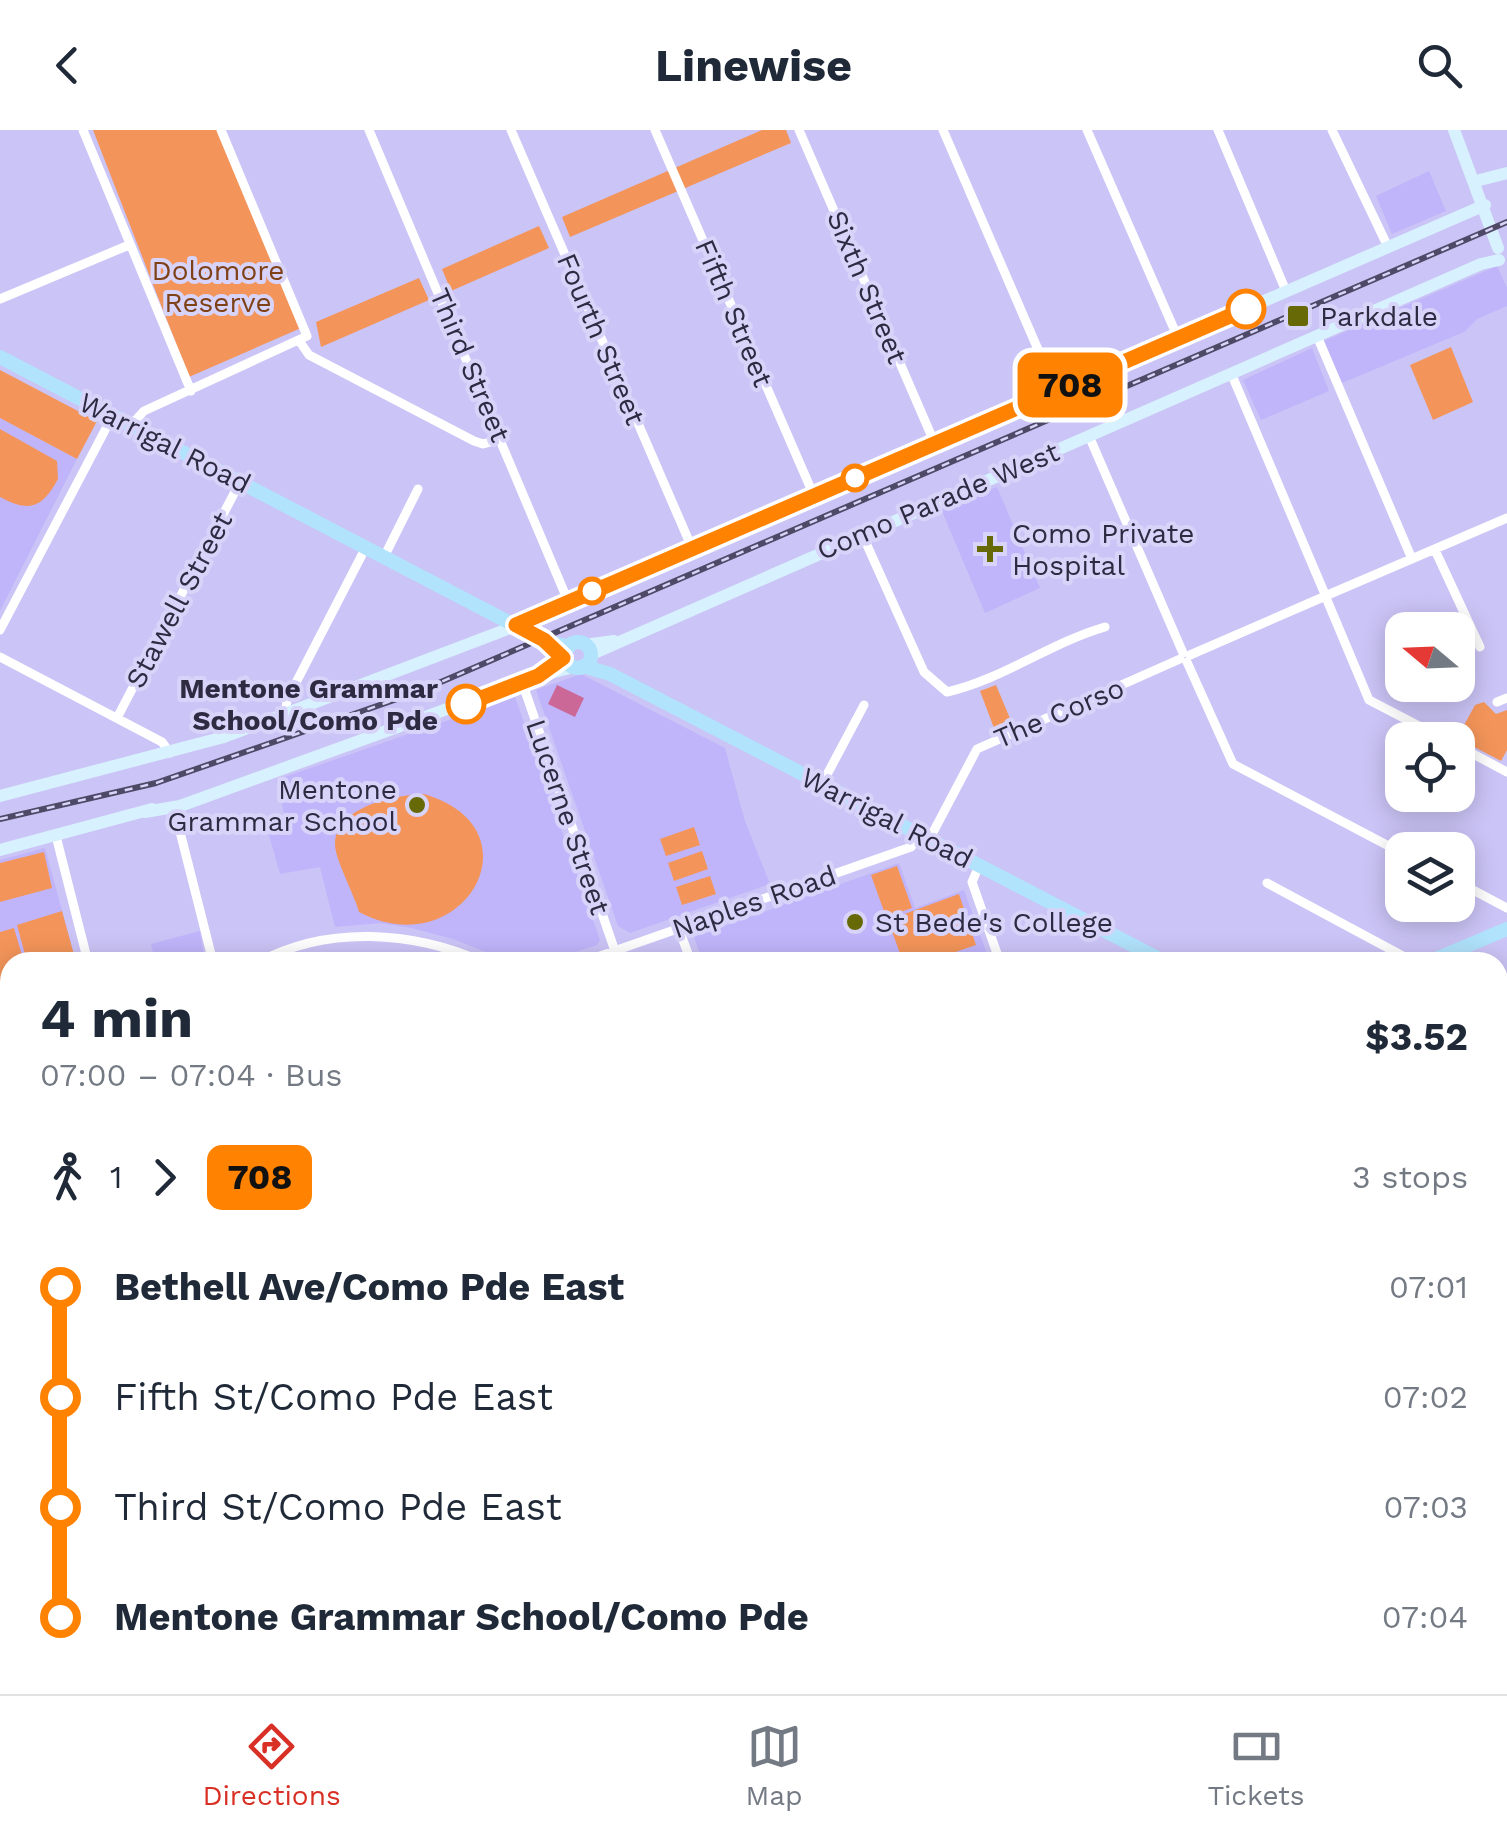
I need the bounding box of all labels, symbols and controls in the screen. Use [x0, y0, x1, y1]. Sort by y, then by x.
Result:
icon: back [40, 38, 95, 93]
icon: search [1412, 38, 1467, 93]
text: Linewise [655, 39, 852, 92]
street label: Sixth Street [820, 205, 914, 369]
street label: Fifth Street [688, 234, 780, 392]
street label: Fourth Street [550, 248, 652, 430]
park label: Dolomore Reserve [152, 254, 284, 319]
street label: Third Street [423, 283, 517, 447]
unlabelled marker [1227, 290, 1265, 328]
place label: Parkdale [1320, 300, 1438, 333]
marker: Parkdale [1285, 303, 1311, 329]
line badge: 708 [1012, 352, 1128, 418]
text: 708 [1038, 364, 1102, 406]
street label: Warrigal Road [74, 386, 256, 500]
street label: Como Parade West [812, 435, 1064, 567]
unlabelled marker [842, 465, 868, 491]
street label: Stawell Street [119, 506, 239, 694]
place label: Como Private Hospital [1012, 517, 1194, 582]
marker: Como Private Hospital [977, 536, 1003, 562]
unlabelled marker [579, 578, 605, 604]
north arrow [1385, 612, 1475, 702]
map controls [1385, 612, 1475, 922]
street label: The Corso [989, 671, 1129, 755]
place label: Mentone Grammar School/Como Pde [179, 672, 438, 737]
marker: Mentone Grammar School/Como Pde [447, 685, 485, 723]
street label: Lucerne Street [519, 715, 617, 919]
button: locate [1385, 722, 1475, 812]
street label: Warrigal Road [796, 761, 978, 875]
place label: Mentone Grammar School [167, 773, 397, 838]
marker: Mentone Grammar School [406, 794, 428, 816]
button: layers [1385, 832, 1475, 922]
street label: Naples Road [668, 859, 840, 945]
place label: St Bede's College [875, 906, 1113, 939]
marker: St Bede's College [844, 911, 866, 933]
text: 4 min [40, 986, 193, 1050]
text: $3.52 [1365, 1015, 1468, 1059]
text: 07:00 – 07:04 · Bus [40, 1056, 342, 1094]
icon: walk [40, 1150, 95, 1205]
icon: forward [137, 1150, 192, 1205]
text: 708 [227, 1156, 292, 1198]
text: 1 [110, 1158, 122, 1196]
text: 3 stops [1352, 1158, 1468, 1196]
text: Bethell Ave/Como Pde East [114, 1265, 624, 1309]
text: 07:01 [1389, 1268, 1468, 1306]
text: Fifth St/Como Pde East [114, 1375, 553, 1419]
text: 07:02 [1383, 1378, 1468, 1416]
text: Third St/Como Pde East [114, 1485, 562, 1529]
text: 07:03 [1383, 1488, 1468, 1526]
text: Mentone Grammar School/Como Pde [114, 1595, 809, 1639]
text: 07:04 [1382, 1598, 1468, 1636]
tab: Directions [202, 1719, 341, 1812]
tab: Map [746, 1719, 803, 1812]
tab: Tickets [1207, 1719, 1305, 1812]

